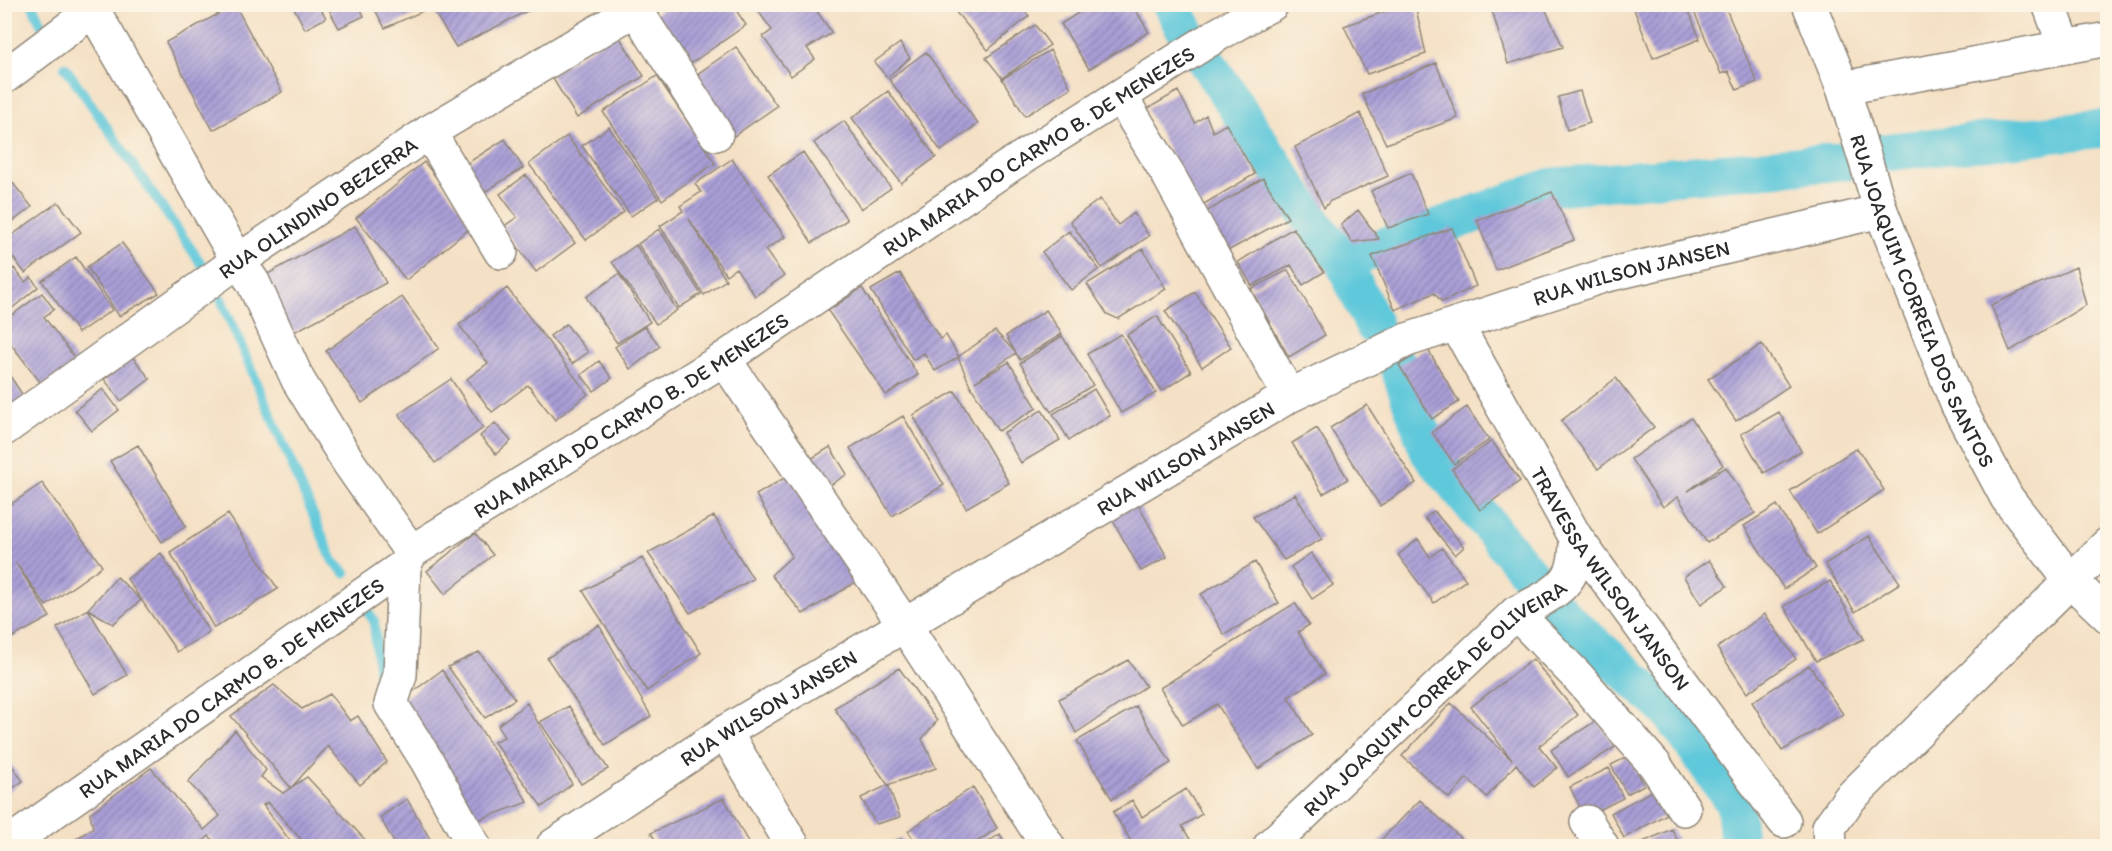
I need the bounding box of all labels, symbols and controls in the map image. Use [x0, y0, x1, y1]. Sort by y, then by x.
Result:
street label: RUA MARIA DO CARMO B. DE MENEZES [877, 40, 1199, 261]
street label: RUA OLINDINO BEZERRA [213, 131, 422, 284]
street label: RUA JOAQUIM CORREIA DOS SANTOS [1846, 131, 2001, 471]
street label: RUA WILSON JANSEN [1530, 234, 1732, 311]
street label: RUA MARIA DO CARMO B. DE MENEZES [469, 307, 793, 523]
street label: RUA WILSON JANSEN [1092, 395, 1279, 520]
street label: TRAVESSA WILSON JANSON [1526, 462, 1696, 695]
street label: RUA MARIA DO CARMO B. DE MENEZES [73, 572, 388, 803]
street label: RUA JOAQUIM CORREA DE OLIVEIRA [1297, 574, 1572, 821]
street label: RUA WILSON JANSEN [675, 644, 861, 771]

